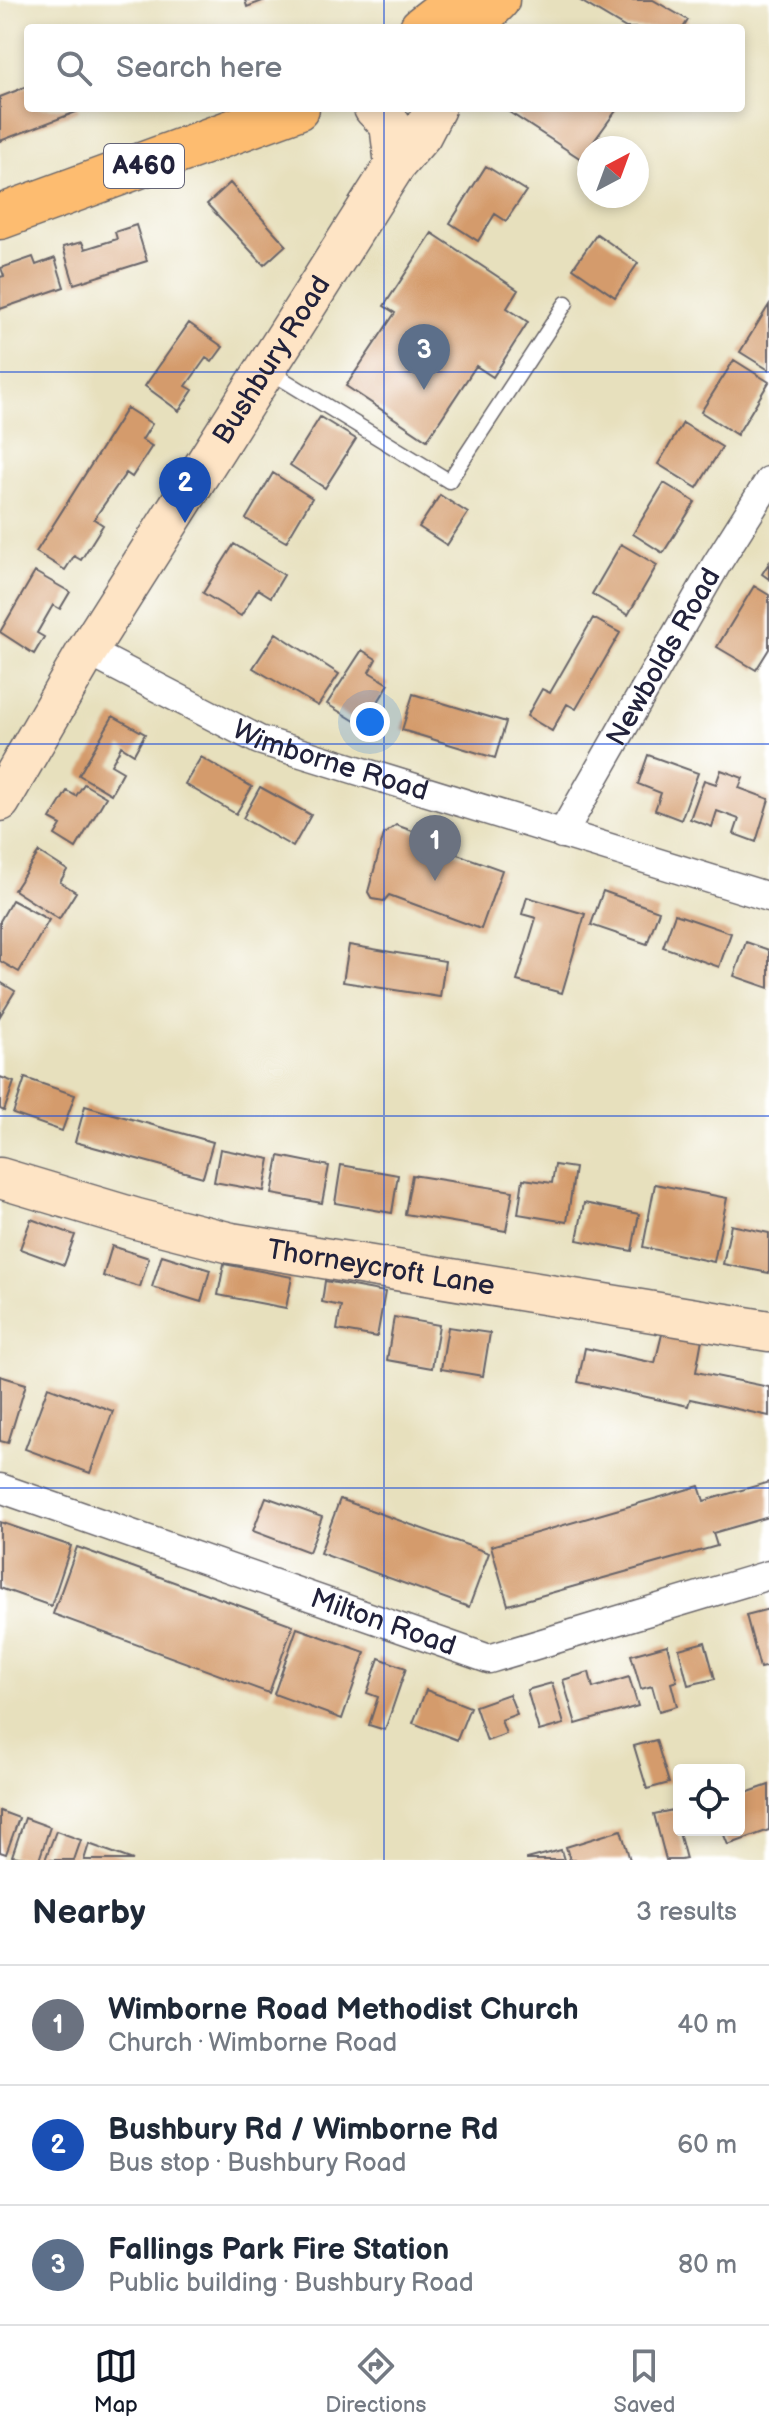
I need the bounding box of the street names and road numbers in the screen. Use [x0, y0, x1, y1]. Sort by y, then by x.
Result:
road number: A460 [104, 144, 184, 188]
street label: Bushbury Road [206, 270, 337, 450]
street label: Newbolds Road [599, 562, 727, 752]
street label: Wimborne Road [227, 713, 432, 808]
street label: Thorneycroft Lane [265, 1233, 497, 1302]
street label: Milton Road [306, 1581, 460, 1663]

